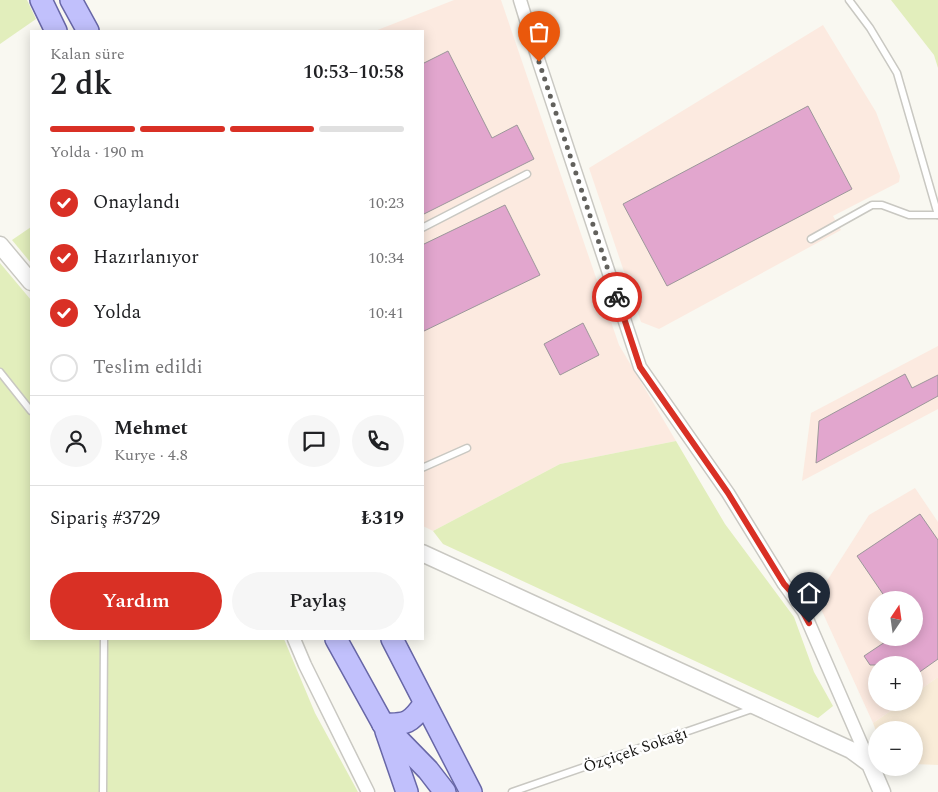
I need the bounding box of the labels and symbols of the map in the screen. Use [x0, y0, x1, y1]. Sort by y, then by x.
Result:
pin [518, 11, 560, 62]
courier [592, 272, 642, 322]
pin [788, 572, 830, 623]
north arrow [868, 591, 922, 646]
street label: Özçiçek Sokağı [580, 721, 691, 779]

